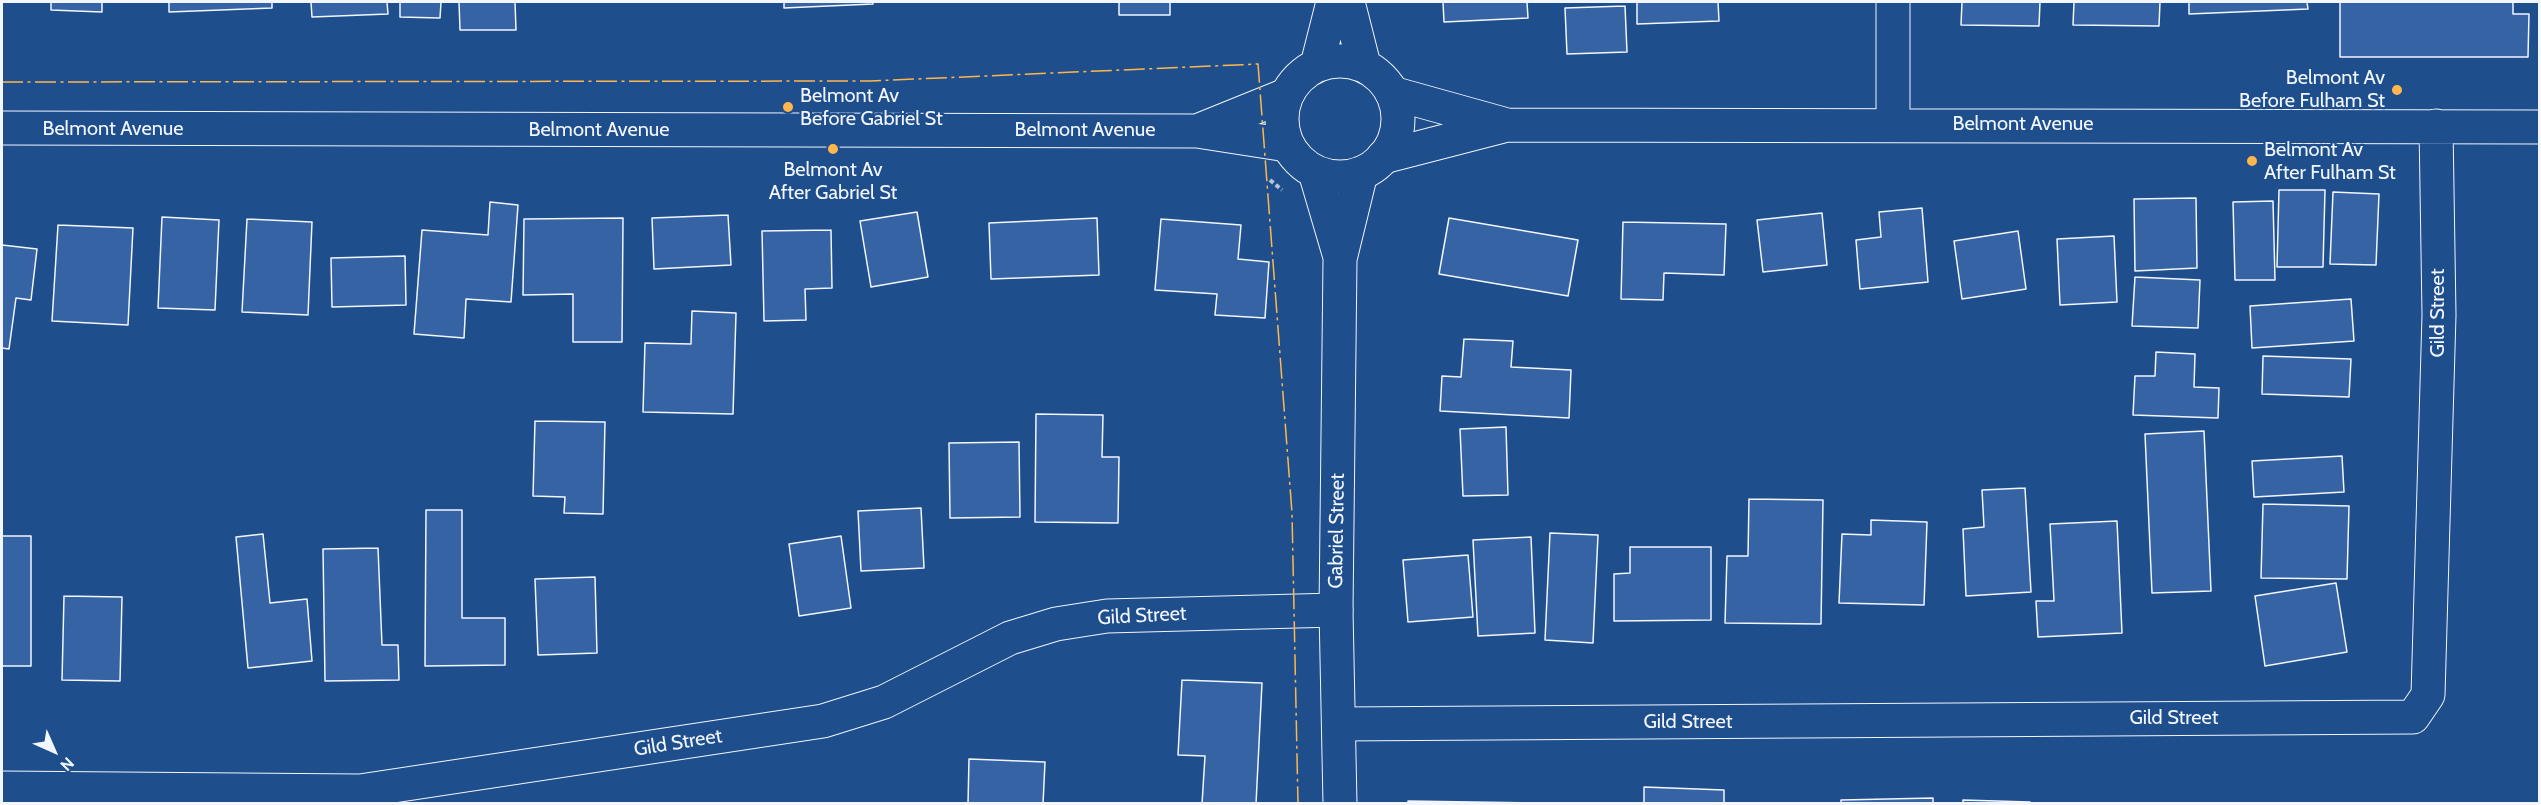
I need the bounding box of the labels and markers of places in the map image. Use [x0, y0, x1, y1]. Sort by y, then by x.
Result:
place label: Belmont Av Before Fulham St [2239, 66, 2385, 113]
marker: Belmont Av Before Fulham St [2390, 83, 2404, 97]
place label: Belmont Av Before Gabriel St [800, 84, 943, 131]
marker: Belmont Av Before Gabriel St [781, 100, 795, 114]
place label: Belmont Av After Fulham St [2264, 138, 2396, 185]
marker: Belmont Av After Gabriel St [826, 142, 840, 156]
marker: Belmont Av After Fulham St [2245, 154, 2259, 168]
place label: Belmont Av After Gabriel St [769, 158, 897, 205]

